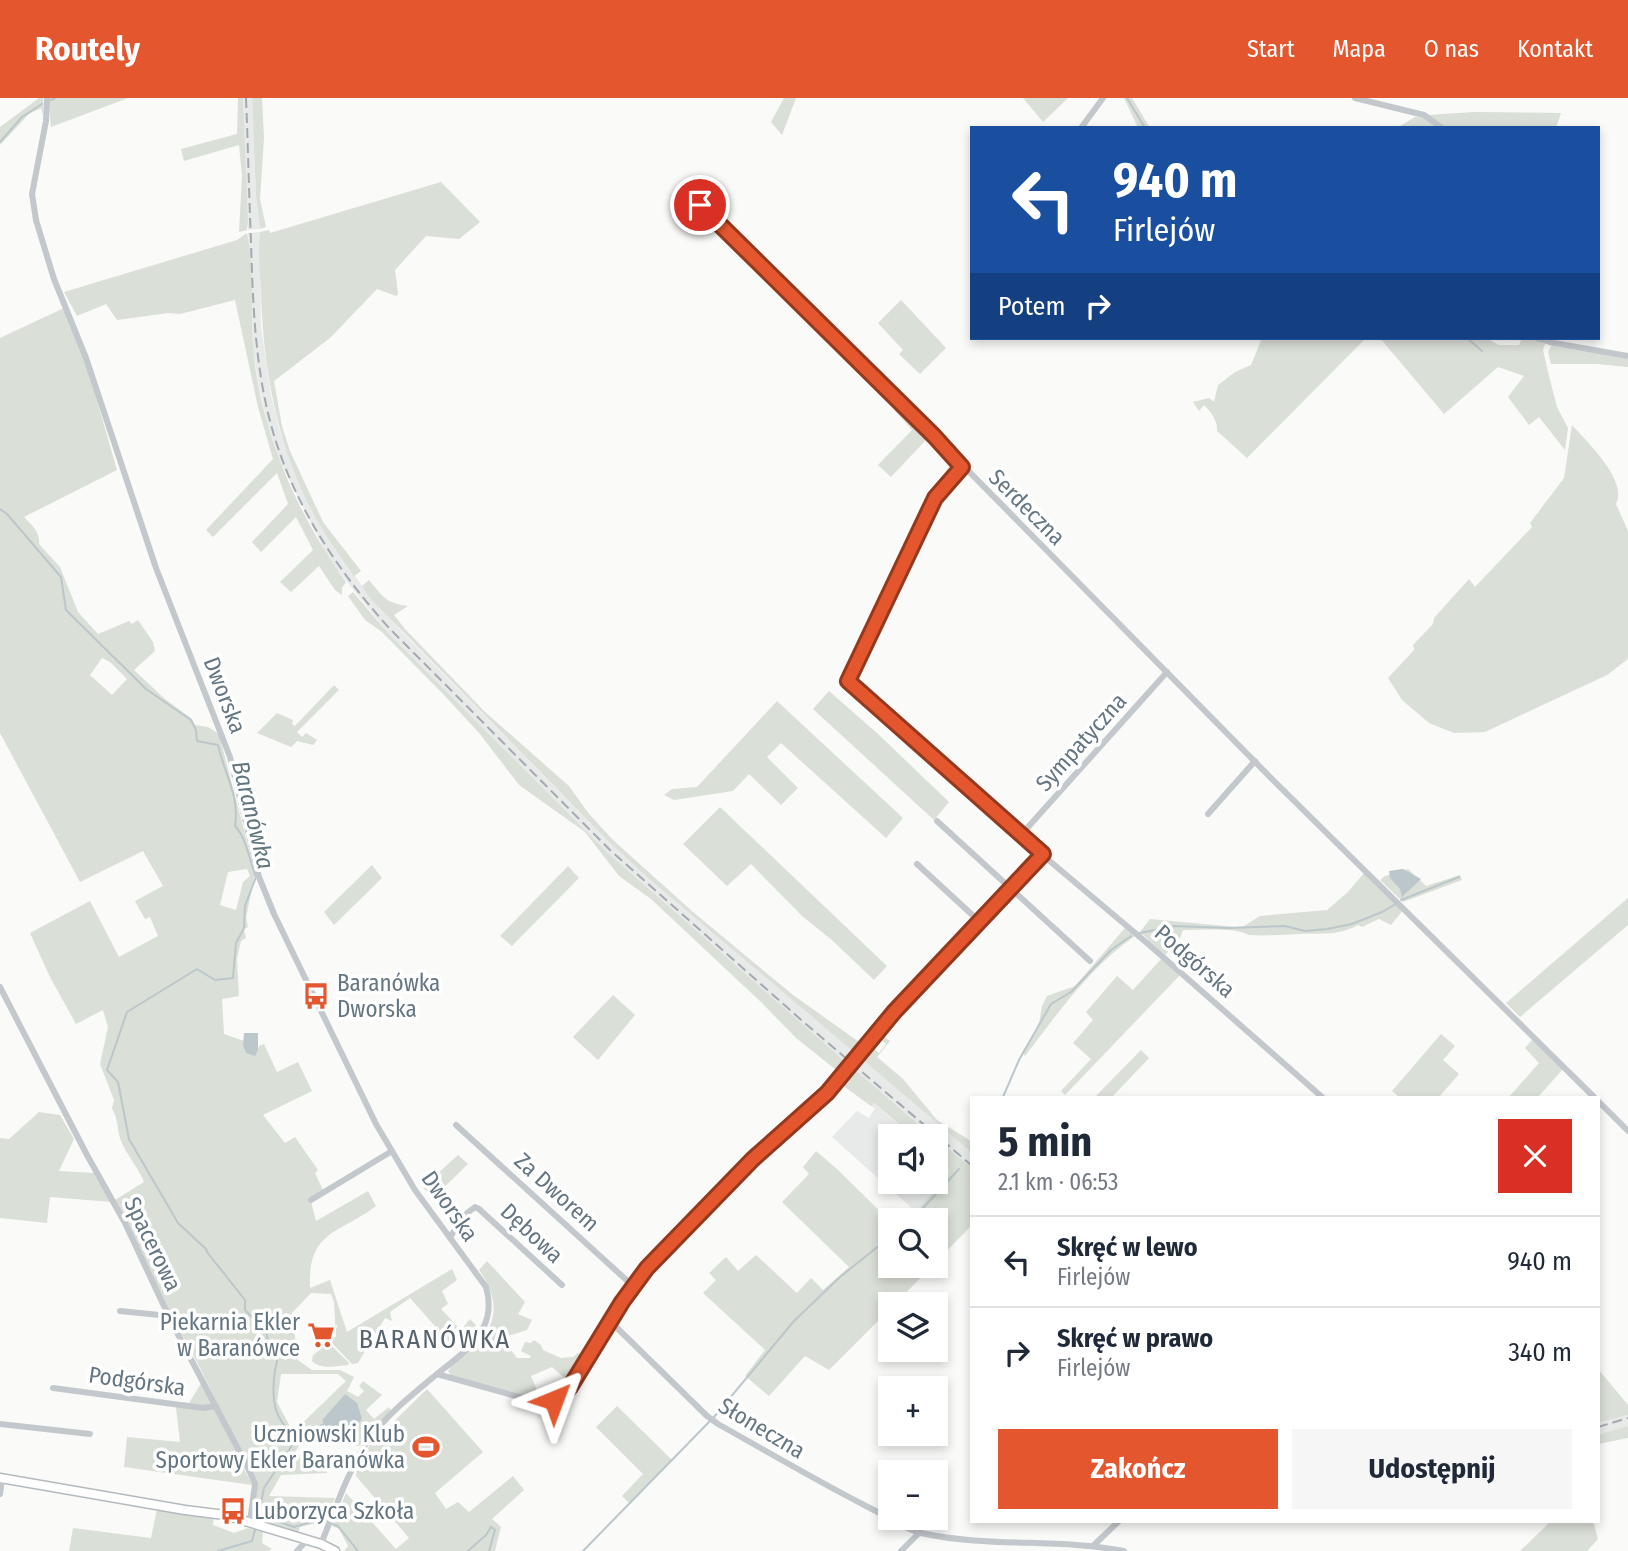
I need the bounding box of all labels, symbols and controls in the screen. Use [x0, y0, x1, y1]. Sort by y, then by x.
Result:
text: Routely [35, 29, 140, 69]
text: Start [1247, 35, 1295, 63]
text: Mapa [1333, 35, 1386, 63]
text: O nas [1424, 35, 1479, 63]
text: Kontakt [1517, 35, 1593, 63]
text: 940 m [1113, 151, 1237, 210]
icon: left [998, 154, 1089, 245]
pin [670, 175, 730, 235]
icon: arrive [681, 186, 719, 224]
text: Firlejów [1113, 211, 1215, 249]
icon: right [1079, 287, 1117, 325]
text: Potem [998, 291, 1065, 322]
street label: Serdeczna [983, 463, 1071, 551]
street label: Dworska [198, 653, 252, 737]
street label: Sympatyczna [1030, 687, 1132, 797]
water label: Baranówka [226, 758, 280, 872]
street label: Podgórska [1149, 918, 1241, 1004]
place label: Baranówka Dworska [337, 969, 440, 1023]
bus stop icon: Baranówka Dworska [301, 981, 331, 1011]
text: 5 min [998, 1117, 1092, 1167]
button: close [1498, 1119, 1572, 1193]
map controls [878, 1124, 948, 1530]
button: sound [878, 1124, 948, 1194]
street label: Za Dworem [509, 1147, 605, 1237]
street label: Dworska [416, 1165, 484, 1247]
text: 2.1 km · 06:53 [998, 1168, 1118, 1196]
street label: Spacerowa [118, 1192, 188, 1296]
street label: Dębowa [495, 1197, 569, 1269]
button: search [878, 1208, 948, 1278]
text: Skręć w lewo [1057, 1232, 1198, 1263]
icon: left [998, 1243, 1036, 1281]
text: 940 m [1507, 1246, 1572, 1277]
text: Firlejów [1057, 1263, 1130, 1291]
button: layers [878, 1292, 948, 1362]
place label: Piekarnia Ekler w Baranówce [160, 1308, 300, 1362]
supermarket icon: Piekarnia Ekler w Baranówce [306, 1320, 336, 1350]
text: Skręć w prawo [1057, 1323, 1213, 1354]
district label: BARANÓWKA [359, 1324, 511, 1355]
icon: right [998, 1334, 1036, 1372]
text: 340 m [1508, 1337, 1572, 1368]
text: Firlejów [1057, 1354, 1130, 1382]
street label: Podgórska [87, 1360, 187, 1402]
position arrow [517, 1363, 591, 1437]
button: + [878, 1376, 948, 1446]
street label: Słoneczna [714, 1391, 810, 1465]
place label: Uczniowski Klub Sportowy Ekler Baranówka [156, 1420, 405, 1474]
button: Zakończ [998, 1429, 1278, 1509]
button: Udostępnij [1292, 1429, 1572, 1509]
sports icon: Uczniowski Klub Sportowy Ekler Baranówka [411, 1432, 441, 1462]
button: − [878, 1460, 948, 1530]
bus stop icon: Luborzyca Szkoła [218, 1496, 248, 1526]
place label: Luborzyca Szkoła [254, 1497, 414, 1525]

